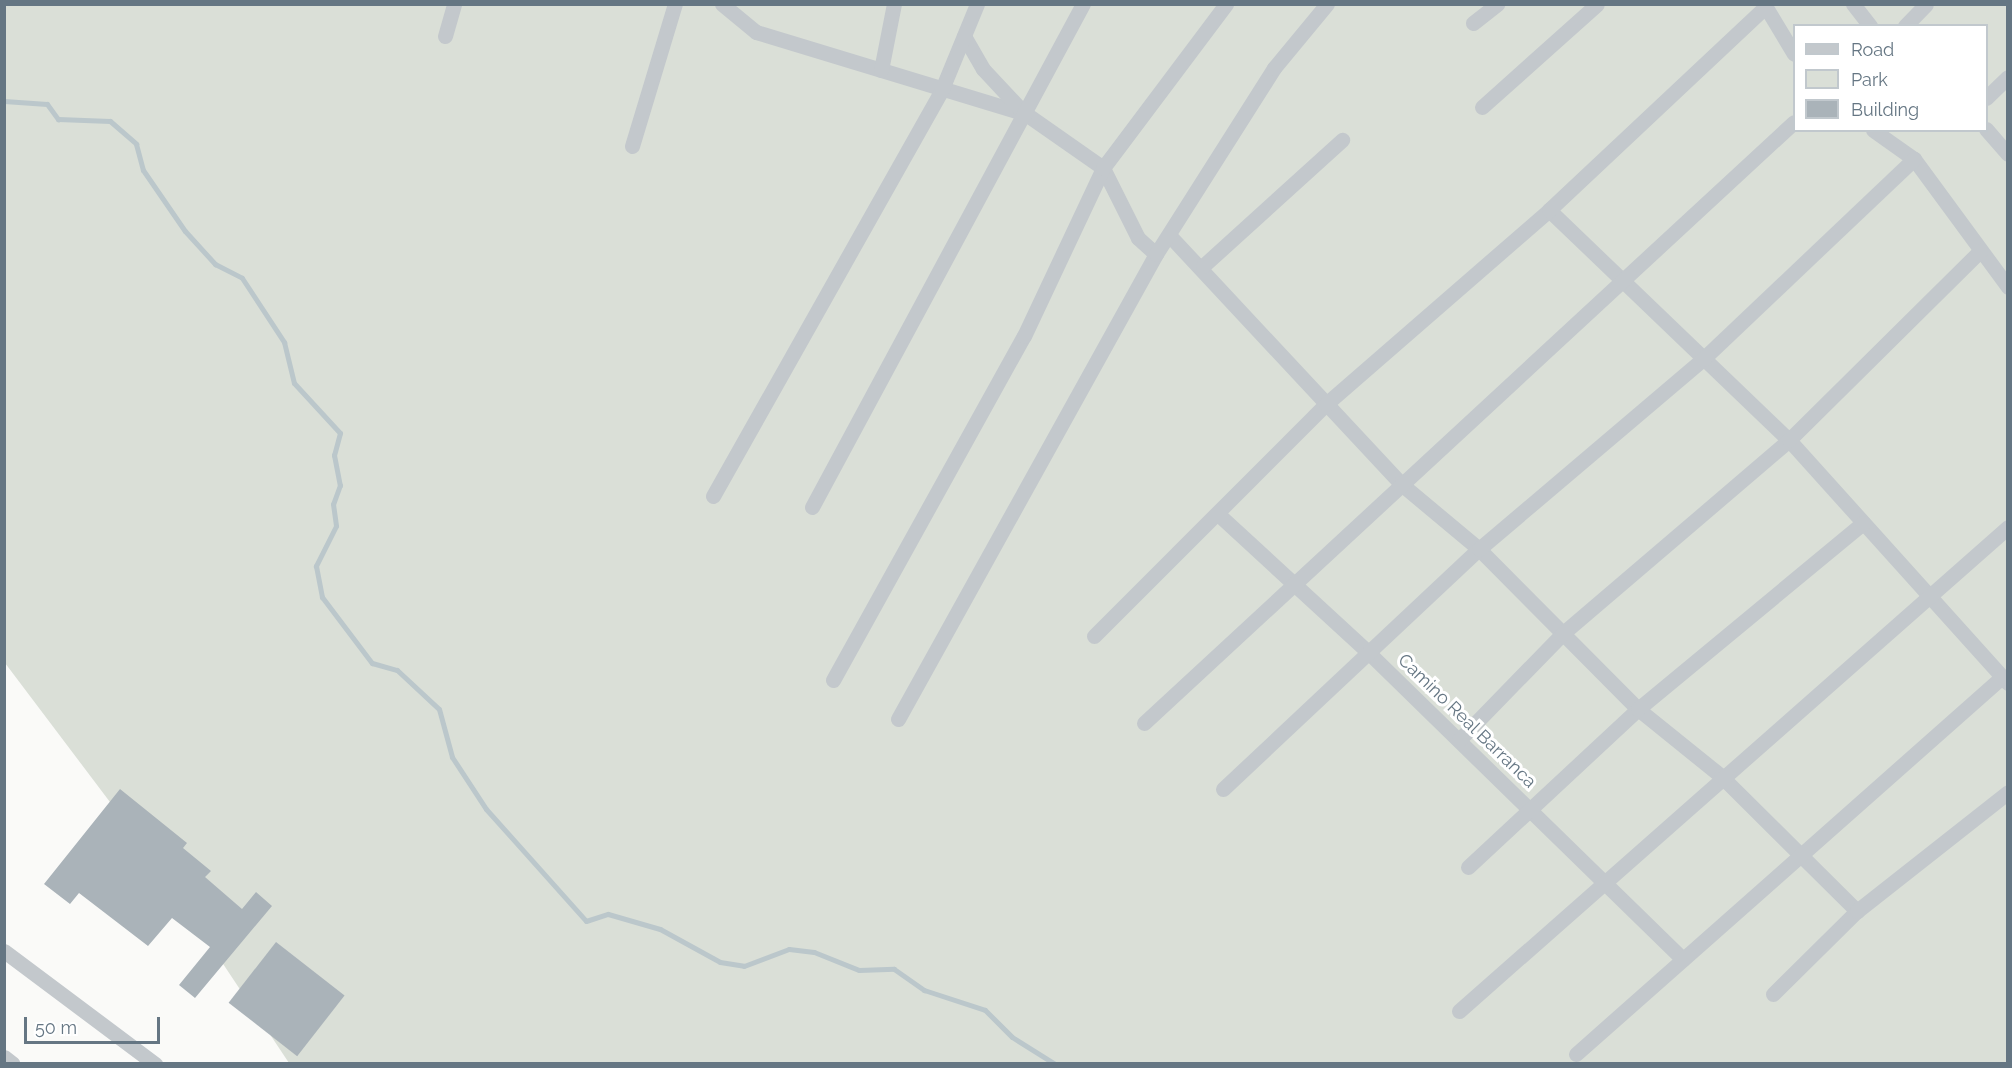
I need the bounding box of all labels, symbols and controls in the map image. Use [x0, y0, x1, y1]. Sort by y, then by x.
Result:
legend [1793, 24, 1988, 132]
text: Road [1851, 39, 1894, 60]
text: Park [1851, 69, 1888, 90]
text: Building [1851, 99, 1919, 120]
street label: Camino Real Barranca [1393, 649, 1541, 793]
scale bar [27, 1005, 164, 1043]
text: 50 m [35, 1017, 77, 1038]

